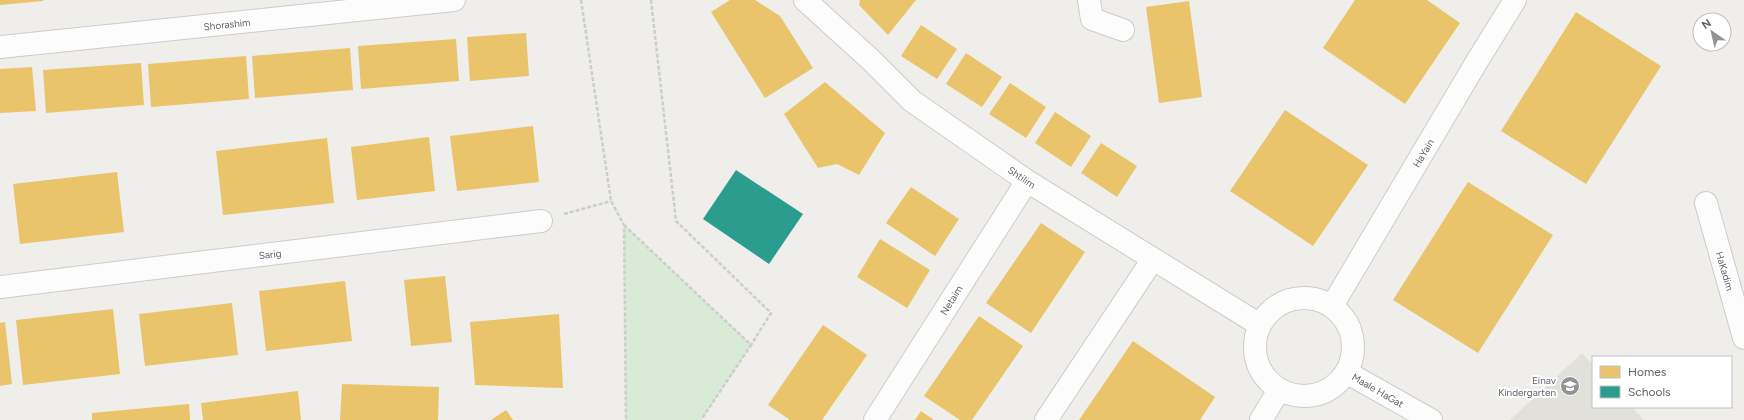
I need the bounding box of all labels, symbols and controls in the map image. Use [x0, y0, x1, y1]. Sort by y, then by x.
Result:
north arrow [1692, 12, 1732, 52]
street label: Shorashim [203, 16, 251, 33]
text: N [1700, 16, 1714, 32]
street label: HaYain [1410, 136, 1437, 170]
street label: Shtilim [1005, 163, 1038, 191]
street label: Sarig [258, 247, 282, 262]
street label: HaKadim [1713, 250, 1736, 292]
street label: Netaim [937, 283, 966, 318]
legend [1592, 356, 1732, 408]
text: Homes [1628, 365, 1667, 379]
street label: Maale HaGat [1349, 370, 1406, 411]
place label: Einav Kindergarten [1498, 374, 1557, 399]
school or university icon: Einav Kindergarten [1559, 375, 1581, 397]
text: Schools [1628, 385, 1671, 399]

